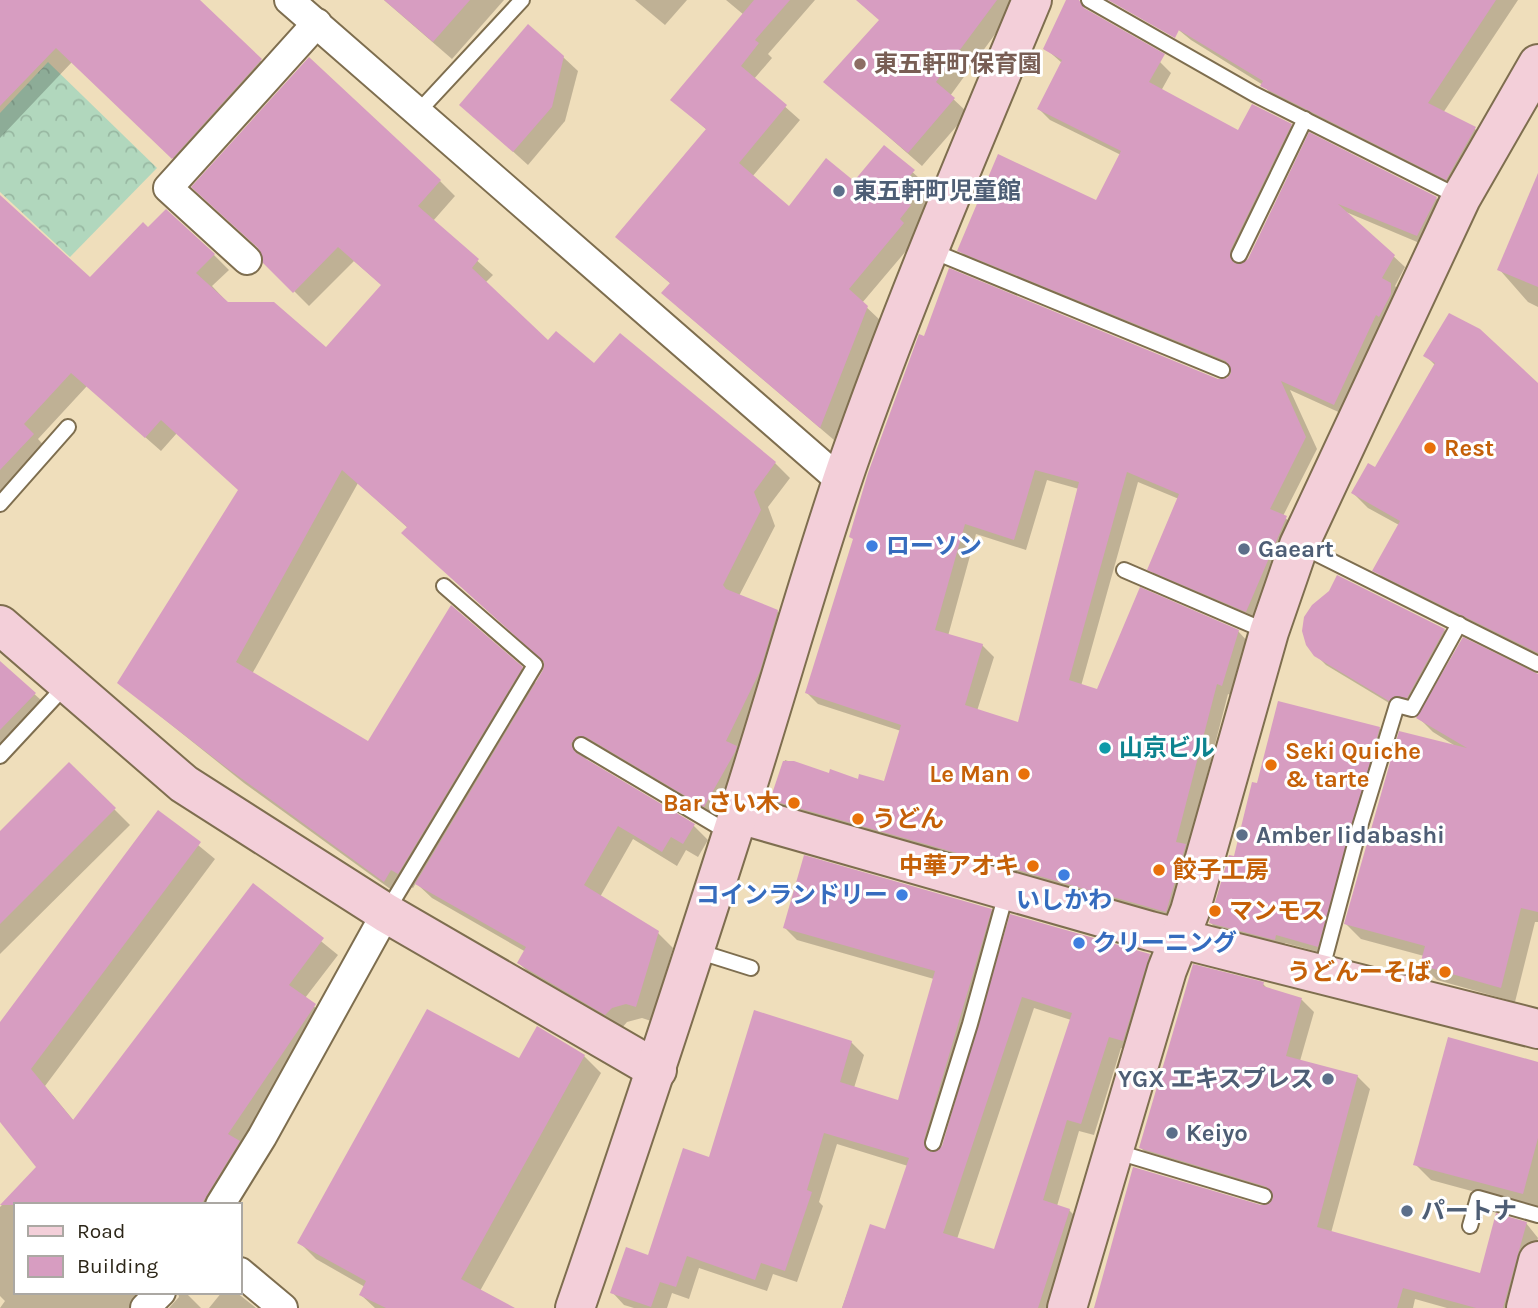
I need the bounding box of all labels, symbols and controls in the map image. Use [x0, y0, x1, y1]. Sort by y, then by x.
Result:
place label: 東五軒町保育園 [874, 50, 1042, 78]
marker: 東五軒町保育園 [852, 56, 868, 72]
place label: 東五軒町児童館 [853, 177, 1021, 205]
marker: 東五軒町児童館 [831, 183, 847, 199]
place label: Rest [1444, 434, 1494, 462]
marker: Rest [1422, 440, 1438, 456]
place label: ローソン [886, 532, 982, 560]
place label: Gaeart [1258, 535, 1334, 563]
marker: ローソン [864, 538, 880, 554]
marker: Gaeart [1236, 541, 1252, 557]
place label: 山京ビル [1119, 734, 1215, 762]
place label: Seki Quiche & tarte [1285, 737, 1421, 793]
marker: 山京ビル [1097, 740, 1113, 756]
marker: Seki Quiche & tarte [1263, 757, 1279, 773]
place label: Le Man [929, 760, 1010, 788]
marker: Le Man [1016, 766, 1032, 782]
place label: Bar さい木 [663, 789, 780, 817]
marker: Bar さい木 [786, 795, 802, 811]
place label: うどん [872, 805, 944, 833]
marker: うどん [850, 811, 866, 827]
place label: Amber Iidabashi [1256, 821, 1445, 849]
marker: Amber Iidabashi [1234, 827, 1250, 843]
place label: 中華アオキ [899, 852, 1019, 880]
place label: 餃子工房 [1173, 856, 1269, 884]
marker: 中華アオキ [1025, 858, 1041, 874]
marker: 餃子工房 [1151, 862, 1167, 878]
marker: いしかわ [1056, 867, 1072, 883]
place label: コインランドリー [696, 881, 888, 909]
place label: いしかわ [1016, 886, 1112, 914]
marker: コインランドリー [894, 887, 910, 903]
place label: マンモス [1229, 897, 1325, 925]
marker: マンモス [1207, 903, 1223, 919]
place label: クリーニング [1093, 929, 1237, 957]
marker: クリーニング [1071, 935, 1087, 951]
place label: うどんーそば [1287, 958, 1431, 986]
marker: うどんーそば [1437, 964, 1453, 980]
place label: YGX エキスプレス [1118, 1065, 1314, 1093]
marker: YGX エキスプレス [1320, 1071, 1336, 1087]
place label: Keiyo [1186, 1119, 1248, 1147]
marker: Keiyo [1164, 1125, 1180, 1141]
place label: パートナ [1421, 1197, 1517, 1225]
legend [14, 1203, 242, 1294]
marker: パートナ [1399, 1203, 1415, 1219]
text: Road [77, 1219, 125, 1243]
text: Building [77, 1254, 158, 1278]

